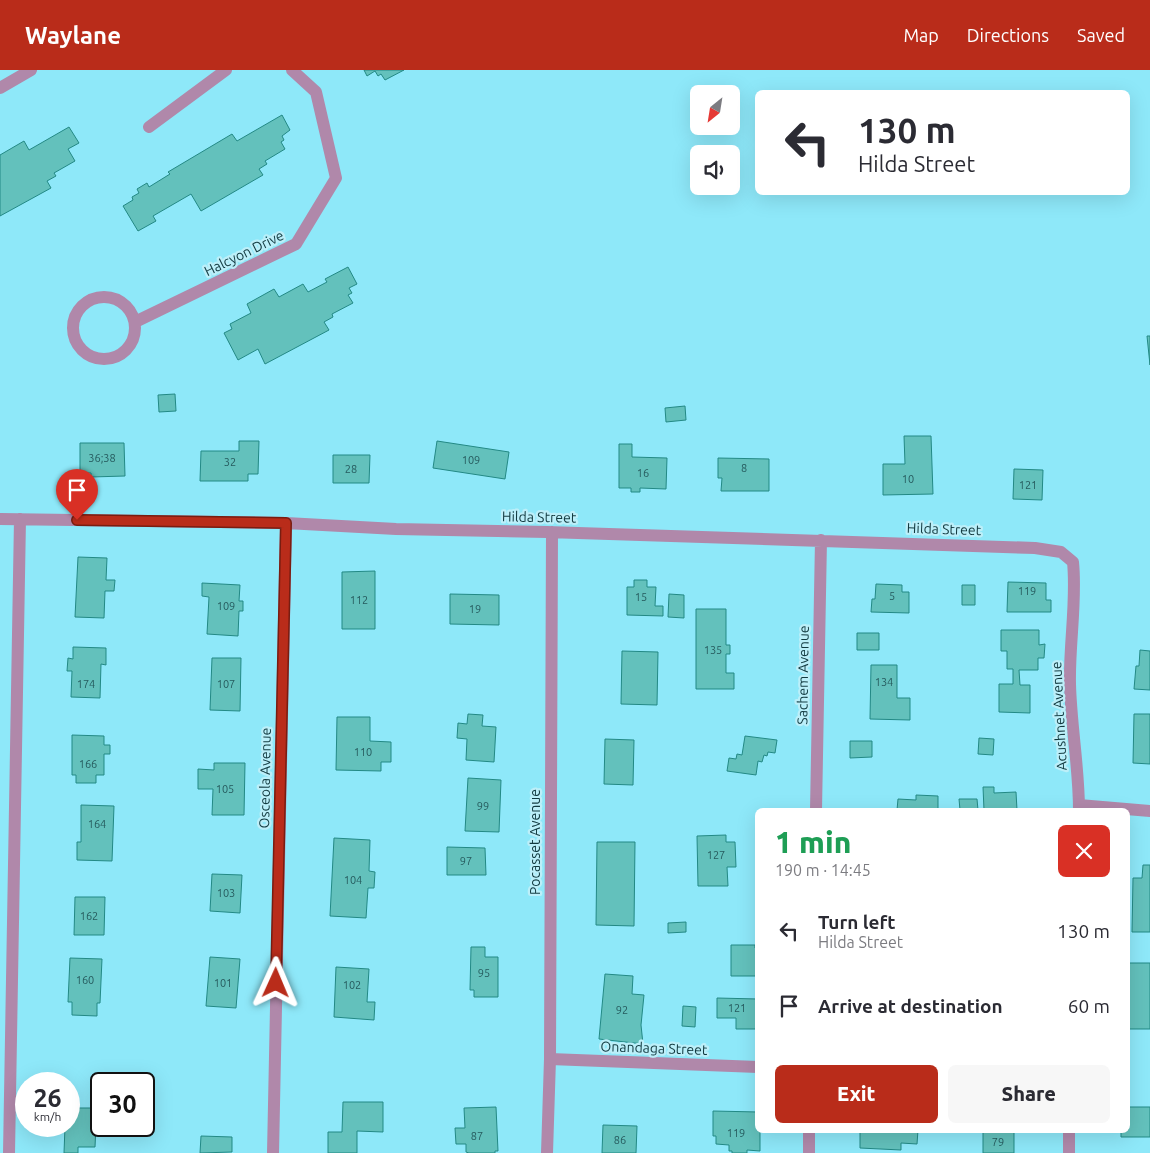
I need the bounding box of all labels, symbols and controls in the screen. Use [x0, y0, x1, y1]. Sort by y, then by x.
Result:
text: Waylane [25, 22, 121, 49]
text: Map [903, 25, 939, 45]
text: Directions [967, 25, 1049, 45]
text: Saved [1077, 25, 1125, 45]
north arrow [690, 85, 740, 135]
map controls [690, 85, 740, 195]
icon: left [775, 110, 840, 175]
text: 130 m [858, 110, 956, 150]
button: sound [690, 145, 740, 195]
text: Hilda Street [858, 151, 975, 176]
street label: Halcyon Drive [202, 227, 286, 279]
house number: 36;38 [88, 452, 116, 464]
house number: 109 [462, 454, 480, 466]
house number: 32 [224, 456, 236, 468]
house number: 8 [741, 462, 747, 474]
house number: 28 [345, 463, 357, 475]
house number: 16 [637, 467, 649, 479]
pin [56, 469, 98, 520]
house number: 10 [902, 473, 914, 485]
icon: arrive [63, 476, 91, 504]
house number: 121 [1019, 479, 1037, 491]
street label: Hilda Street [502, 508, 577, 526]
street label: Hilda Street [906, 520, 982, 538]
house number: 119 [1018, 585, 1036, 597]
house number: 5 [889, 590, 895, 602]
house number: 15 [635, 591, 647, 603]
house number: 112 [350, 594, 368, 606]
house number: 109 [217, 600, 235, 612]
house number: 19 [469, 603, 481, 615]
street label: Sachem Avenue [794, 625, 812, 725]
house number: 135 [704, 644, 722, 656]
street label: Acushnet Avenue [1048, 661, 1070, 771]
house number: 134 [875, 676, 893, 688]
house number: 174 [77, 678, 95, 690]
house number: 107 [217, 678, 235, 690]
street label: Osceola Avenue [256, 728, 274, 828]
house number: 110 [354, 746, 372, 758]
house number: 166 [79, 758, 97, 770]
house number: 105 [216, 783, 234, 795]
street label: Pocasset Avenue [527, 789, 543, 895]
house number: 99 [477, 800, 489, 812]
house number: 164 [88, 818, 106, 830]
text: 1 min [775, 825, 851, 859]
button: close [1058, 825, 1110, 877]
house number: 127 [707, 849, 725, 861]
house number: 97 [460, 855, 472, 867]
text: 190 m · 14:45 [775, 861, 871, 879]
house number: 104 [344, 874, 362, 886]
house number: 103 [217, 887, 235, 899]
house number: 162 [80, 910, 98, 922]
text: Turn left [818, 911, 896, 933]
icon: left [775, 917, 803, 945]
text: 130 m [1057, 920, 1110, 942]
text: Hilda Street [818, 933, 903, 951]
position arrow [249, 956, 301, 1008]
house number: 95 [478, 967, 490, 979]
house number: 160 [76, 974, 94, 986]
house number: 101 [214, 977, 232, 989]
house number: 102 [343, 979, 361, 991]
icon: arrive [775, 992, 803, 1020]
text: Arrive at destination [818, 995, 1003, 1017]
text: 60 m [1068, 995, 1110, 1017]
house number: 121 [728, 1002, 746, 1014]
house number: 92 [616, 1004, 628, 1016]
street label: Onandaga Street [600, 1038, 708, 1058]
button: Exit [775, 1065, 938, 1123]
button: Share [948, 1065, 1110, 1123]
speed limit sign: 30 [90, 1072, 155, 1137]
text: 26 [33, 1084, 62, 1112]
text: km/h [34, 1110, 61, 1123]
house number: 119 [727, 1127, 745, 1139]
house number: 87 [471, 1130, 483, 1142]
house number: 86 [614, 1134, 626, 1146]
house number: 79 [992, 1136, 1004, 1148]

